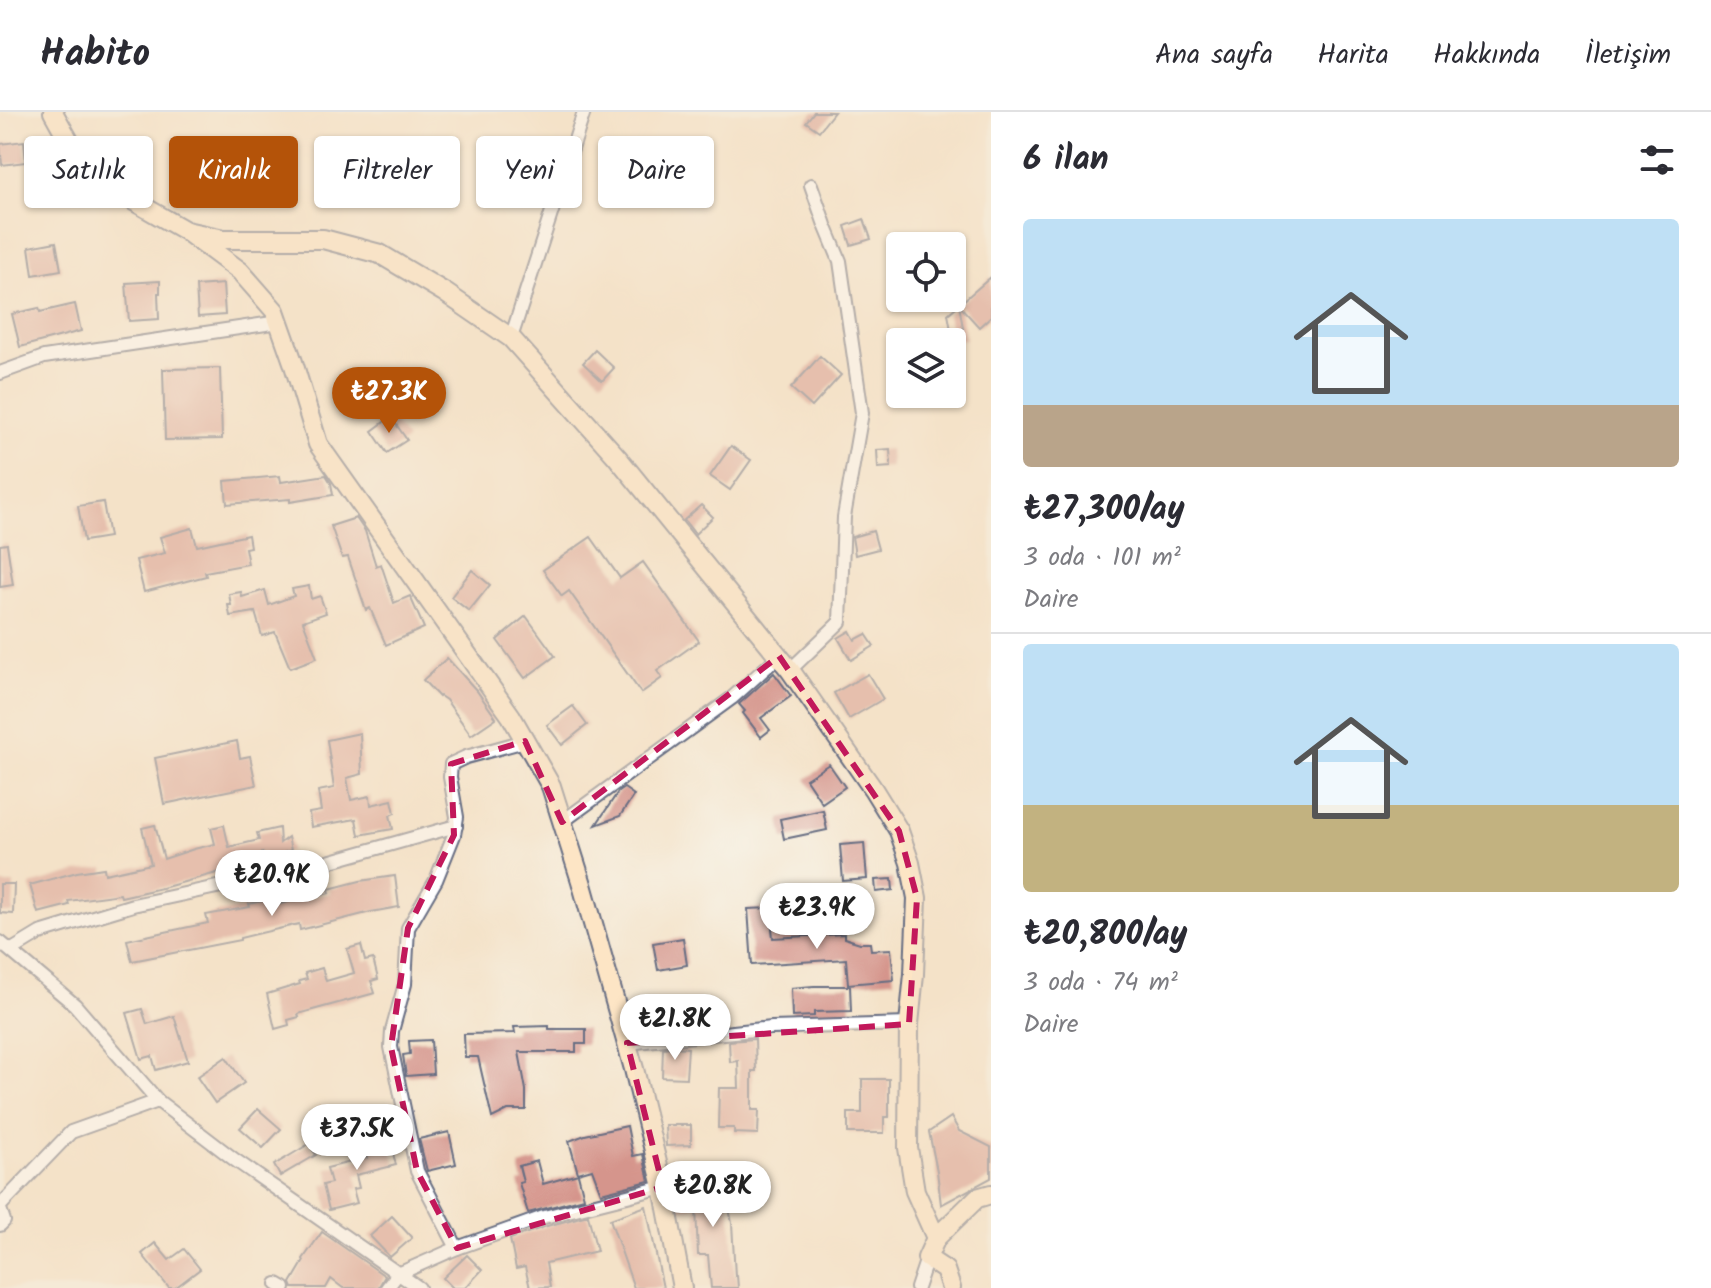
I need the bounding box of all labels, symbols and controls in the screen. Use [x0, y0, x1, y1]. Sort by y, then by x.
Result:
text: Habito [40, 25, 150, 85]
text: Ana sayfa [1155, 33, 1273, 78]
text: Harita [1317, 33, 1389, 78]
text: Hakkında [1433, 33, 1540, 78]
text: İletişim [1584, 33, 1671, 78]
text: 6 ilan [1023, 133, 1109, 187]
chip: Satılık [24, 136, 153, 208]
chip: Kiralık [169, 136, 298, 208]
chip: Filtreler [314, 136, 460, 208]
chip: Yeni [476, 136, 582, 208]
chip: Daire [598, 136, 714, 208]
icon: filters [1635, 138, 1679, 182]
map controls [886, 232, 966, 408]
button: locate [886, 232, 966, 312]
icon: home [1279, 271, 1423, 415]
button: layers [886, 328, 966, 408]
pin: ₺27.3K [324, 367, 454, 435]
text: ₺27.3K [350, 372, 428, 414]
text: ₺27,300/ay [1023, 483, 1185, 537]
text: 3 oda · 101 m² [1023, 537, 1181, 579]
text: Daire [1023, 579, 1078, 621]
icon: home [1279, 696, 1423, 840]
pin: ₺20.9K [207, 850, 337, 918]
text: ₺20.9K [233, 855, 311, 897]
pin: ₺23.9K [752, 883, 882, 951]
text: ₺23.9K [778, 888, 856, 930]
text: ₺20,800/ay [1023, 908, 1188, 962]
text: 3 oda · 74 m² [1023, 962, 1178, 1004]
pin: ₺21.8K [610, 994, 740, 1062]
text: ₺21.8K [638, 999, 712, 1041]
text: Daire [1023, 1004, 1078, 1046]
pin: ₺37.5K [292, 1104, 422, 1172]
text: ₺37.5K [319, 1109, 395, 1151]
pin: ₺20.8K [648, 1161, 778, 1229]
text: ₺20.8K [673, 1166, 753, 1208]

